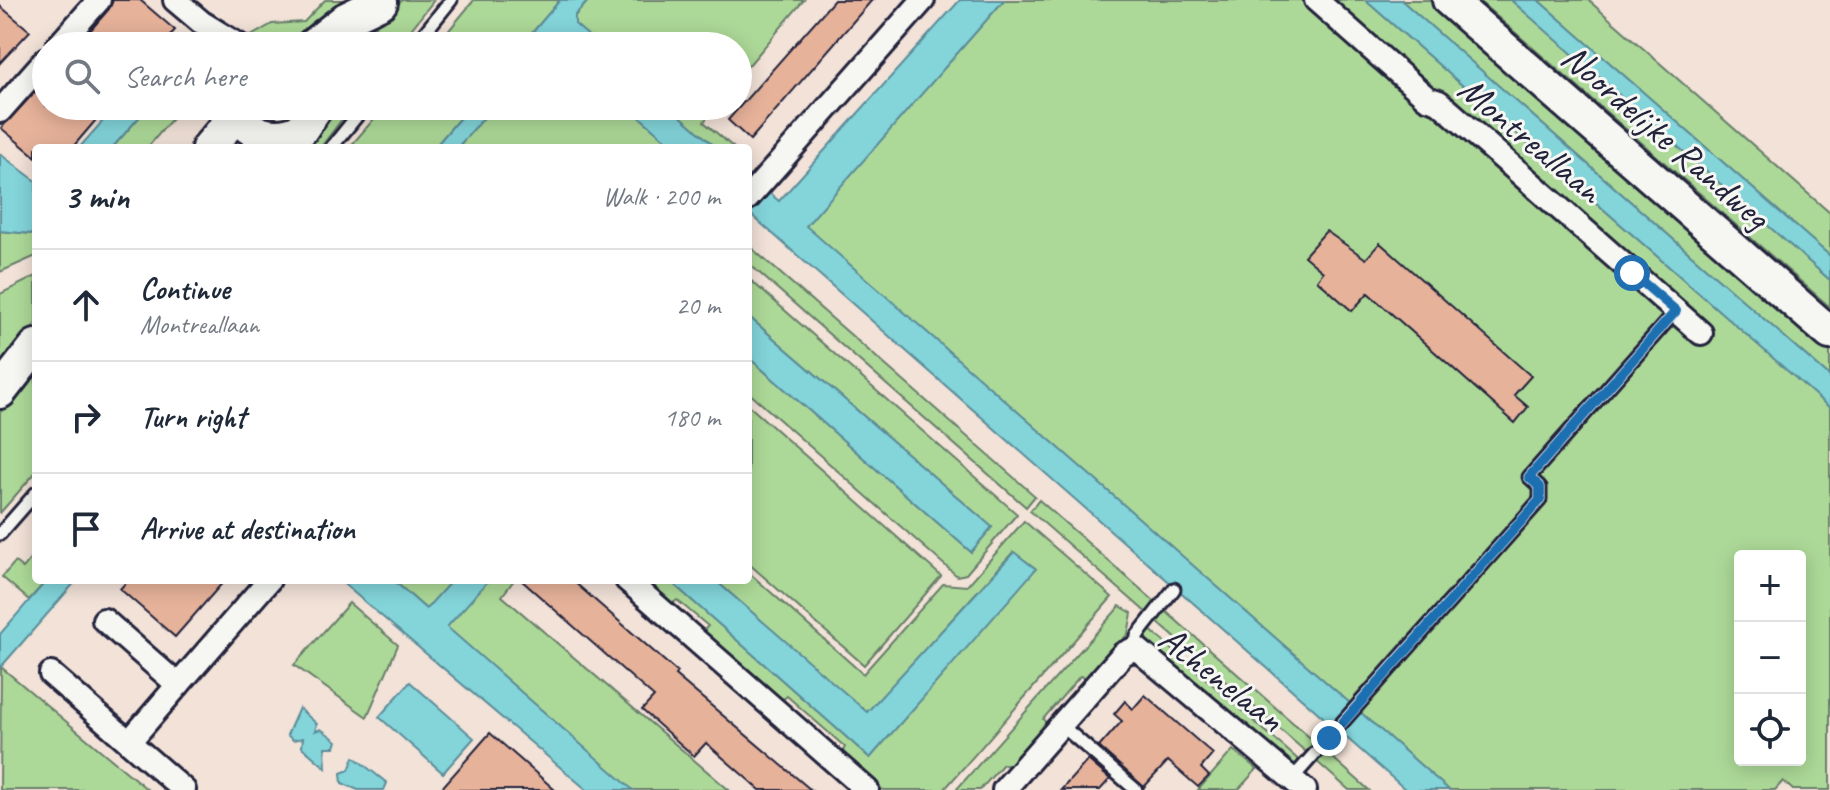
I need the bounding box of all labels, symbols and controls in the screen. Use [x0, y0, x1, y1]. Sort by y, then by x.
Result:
search box [32, 32, 752, 120]
street label: Noordelijke Randweg [1552, 33, 1781, 241]
icon: search [60, 54, 104, 98]
text: Search here [124, 57, 246, 95]
street label: Montreallaan [1449, 66, 1614, 214]
text: 3 min [64, 175, 129, 218]
text: Walk · 200 m [603, 180, 720, 213]
route start [1614, 255, 1650, 291]
text: Continue [140, 270, 230, 308]
icon: ahead [64, 283, 108, 327]
text: 20 m [676, 289, 720, 322]
text: Montreallaan [140, 308, 259, 341]
icon: right [64, 395, 108, 439]
text: Turn right [140, 398, 245, 436]
text: 180 m [664, 401, 720, 434]
icon: arrive [64, 507, 108, 551]
text: Arrive at destination [140, 510, 355, 548]
map controls [1734, 550, 1806, 766]
button: + [1734, 550, 1806, 622]
street label: Athenelaan [1150, 615, 1295, 743]
button: − [1734, 622, 1806, 694]
button: locate [1734, 694, 1806, 766]
route end [1311, 720, 1347, 756]

